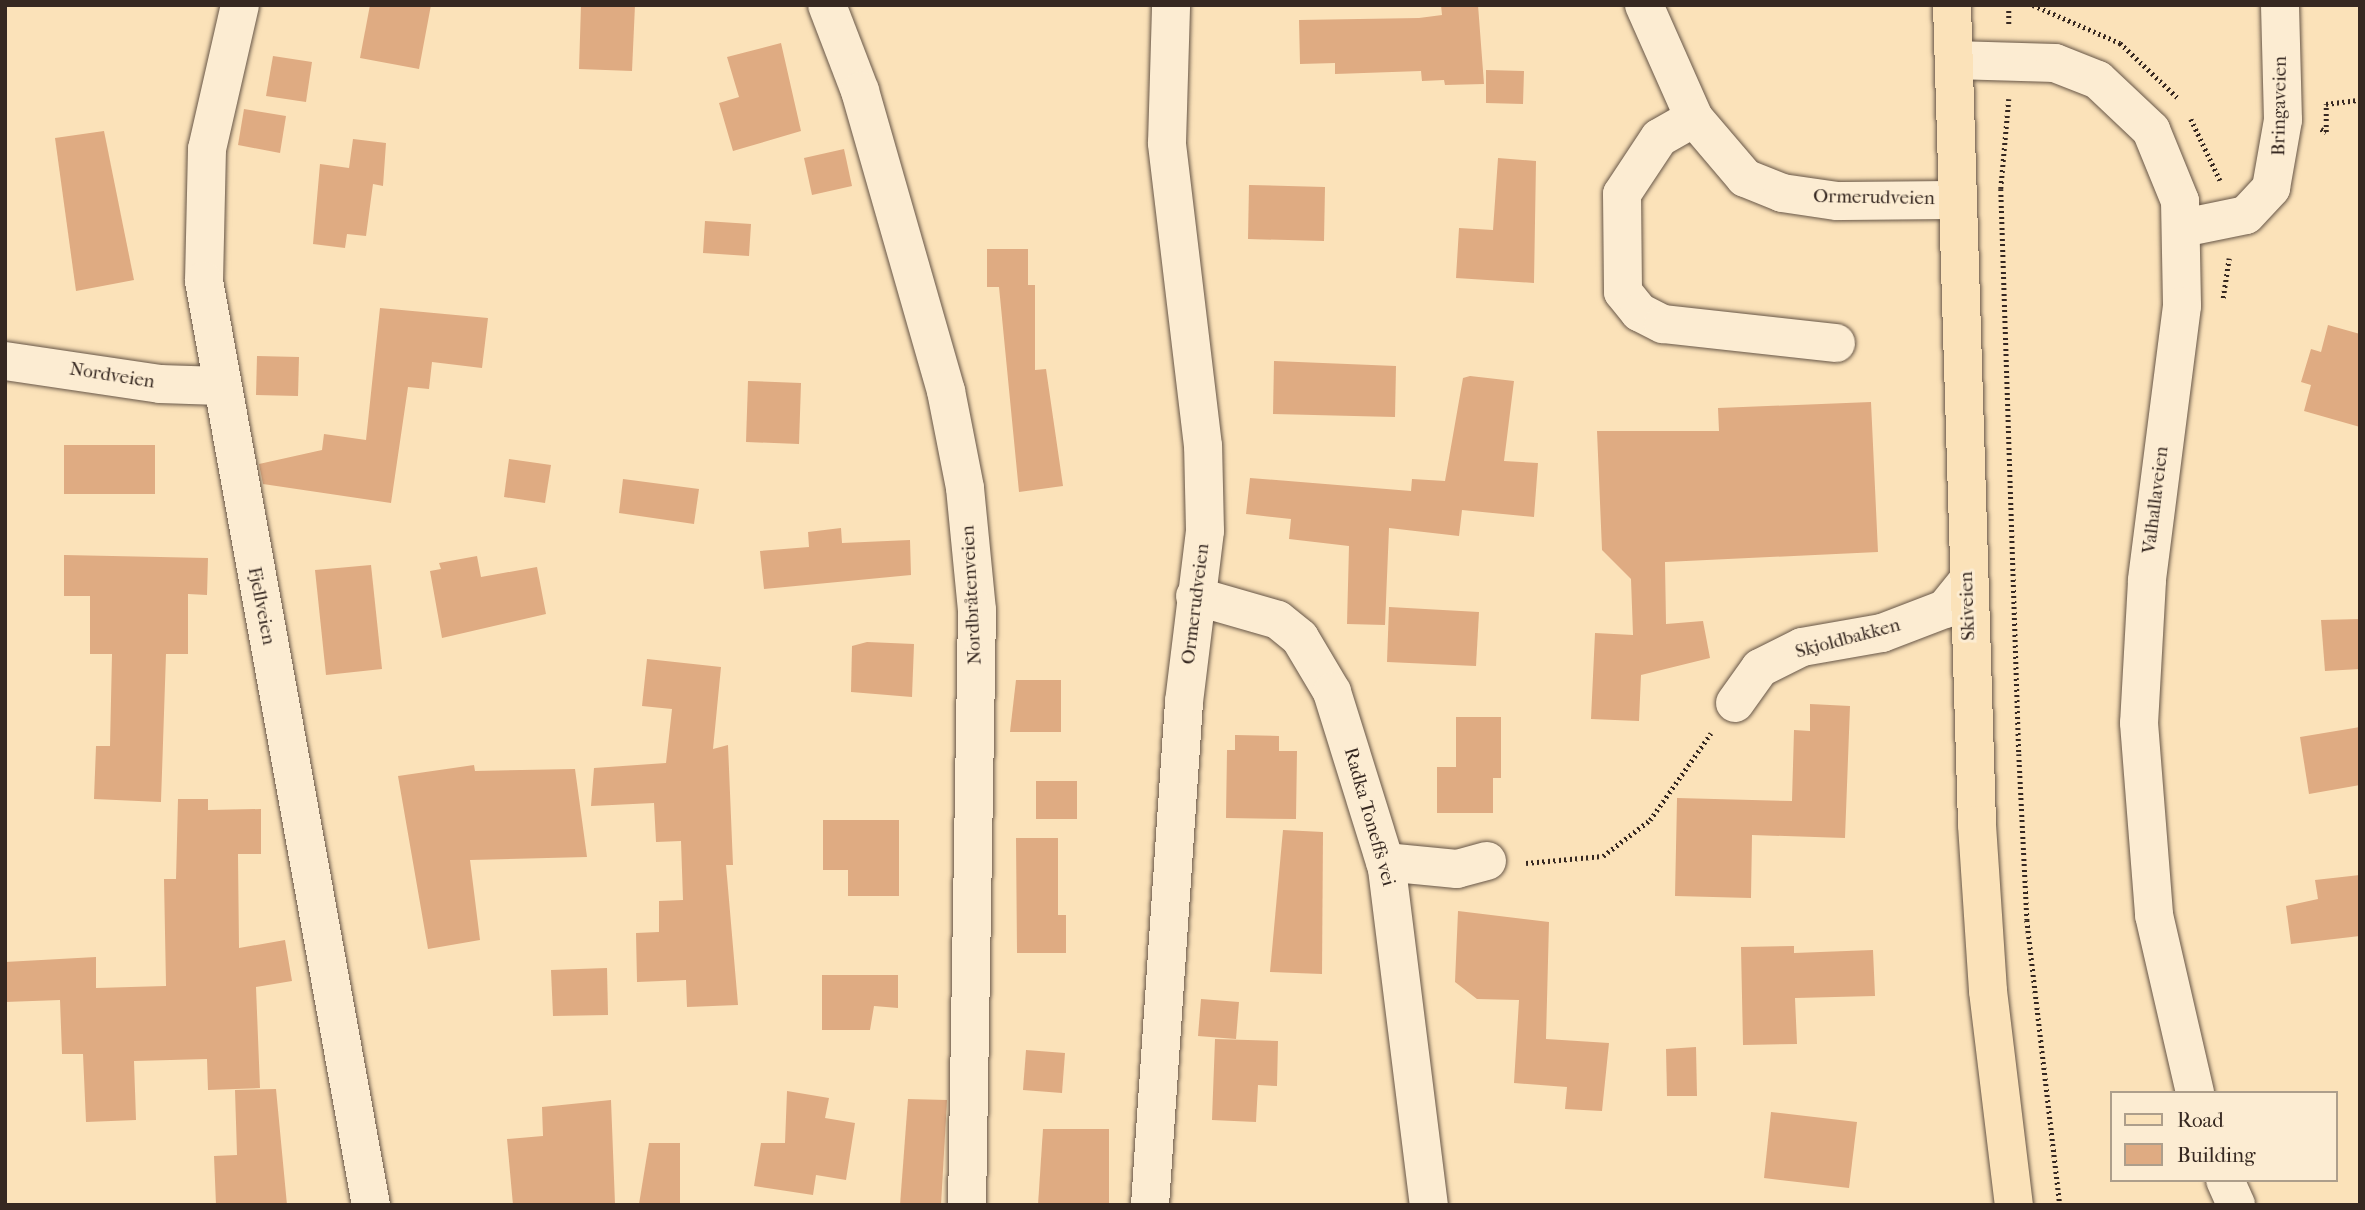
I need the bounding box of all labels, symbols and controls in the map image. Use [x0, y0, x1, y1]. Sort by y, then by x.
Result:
street label: Bringaveien [2268, 56, 2292, 156]
street label: Ormerudveien [1813, 186, 1935, 210]
street label: Nordveien [68, 358, 156, 394]
street label: Valhallaveien [2138, 445, 2174, 555]
street label: Nordbråtenveien [957, 525, 987, 665]
street label: Ormerudveien [1177, 542, 1215, 666]
street label: Fjellveien [242, 565, 280, 647]
street label: Skiveien [1955, 571, 1981, 641]
street label: Skjoldbakken [1793, 614, 1903, 664]
street label: Radka Toneffs vei [1338, 745, 1400, 889]
legend [2110, 1091, 2337, 1182]
text: Road [2177, 1108, 2224, 1132]
text: Building [2177, 1143, 2255, 1167]

